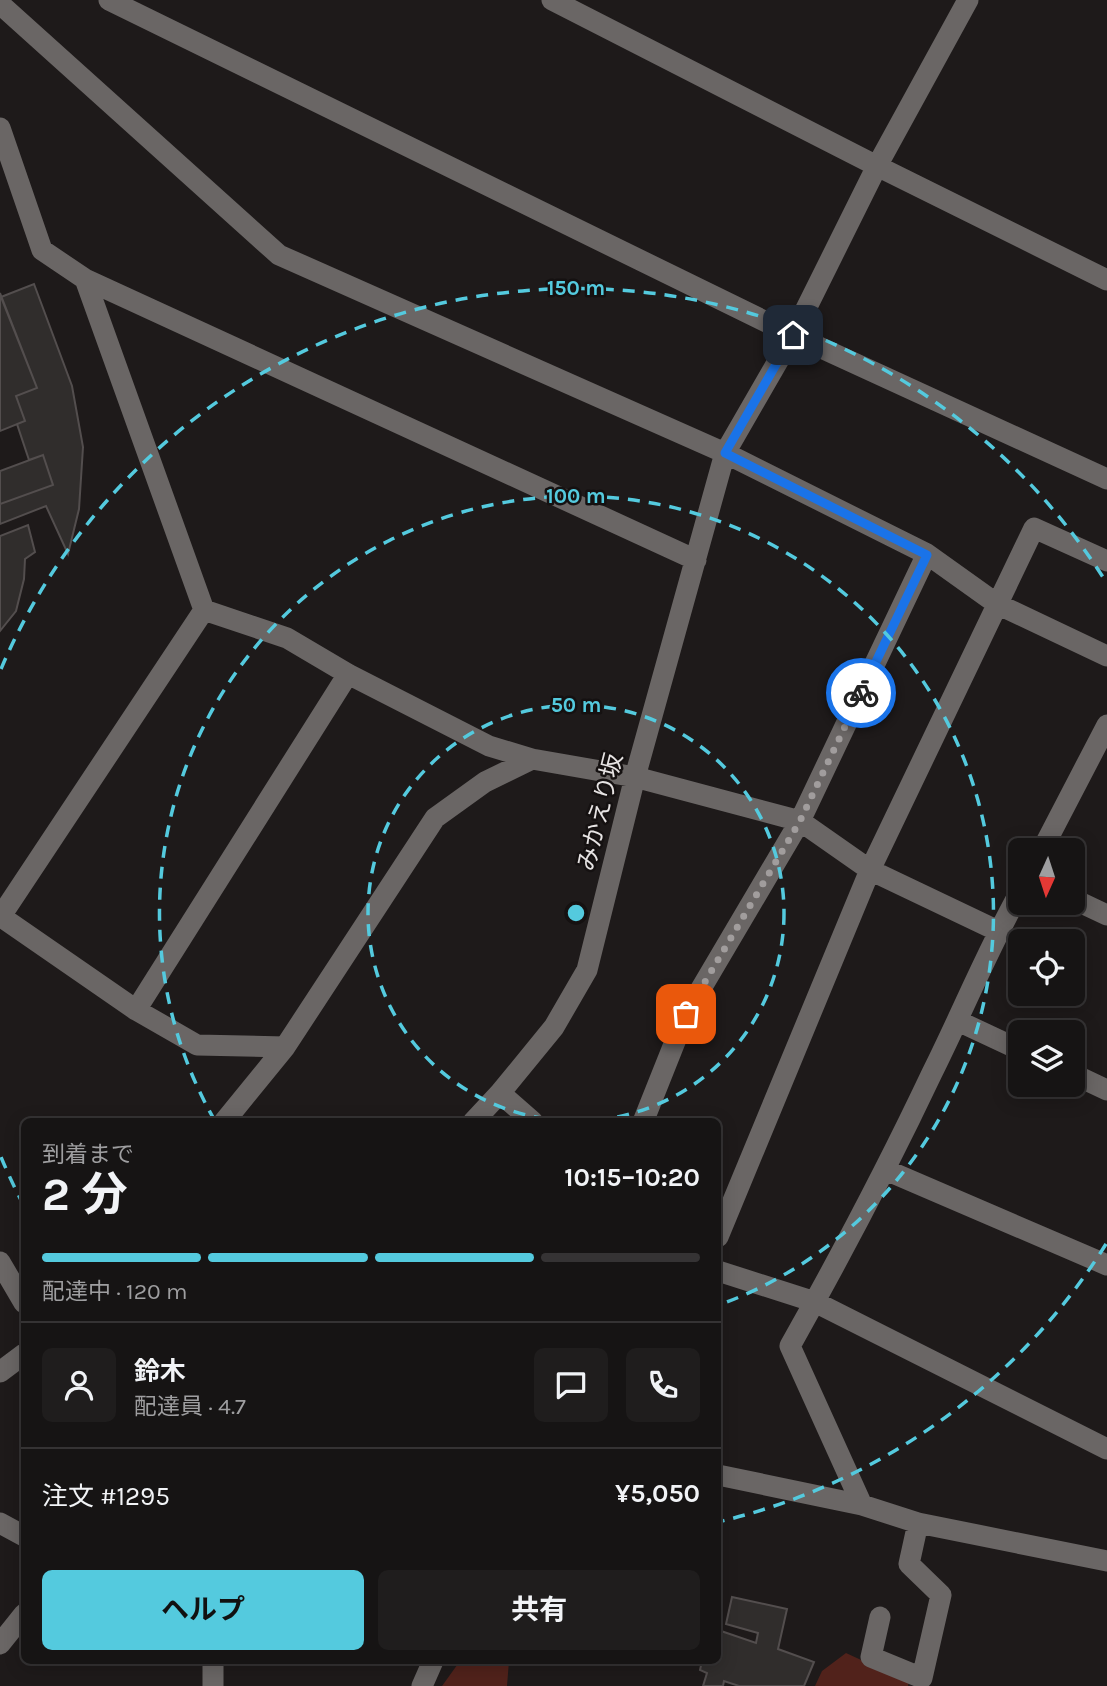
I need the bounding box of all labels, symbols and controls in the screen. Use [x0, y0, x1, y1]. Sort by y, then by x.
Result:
text: 150 m [547, 276, 605, 300]
pin [763, 305, 823, 365]
icon: home [774, 316, 812, 354]
text: 100 m [546, 484, 606, 508]
courier [826, 658, 896, 728]
icon: bike [842, 674, 880, 712]
text: 50 m [551, 693, 601, 717]
street label: みかえり坂 [572, 750, 628, 874]
north arrow [1008, 838, 1085, 915]
map controls [1008, 838, 1085, 1097]
centre of rings [564, 901, 588, 925]
button: locate [1008, 929, 1085, 1006]
pin [656, 984, 716, 1044]
icon: bag [667, 995, 705, 1033]
button: layers [1008, 1020, 1085, 1097]
text: 到着まで [42, 1141, 134, 1168]
text: 10:15–10:20 [564, 1162, 700, 1193]
text: 2 分 [42, 1168, 127, 1222]
text: 配達中 · 120 m [42, 1278, 188, 1305]
button: person [42, 1348, 116, 1422]
button: chat [534, 1348, 608, 1422]
button: phone [626, 1348, 700, 1422]
text: 鈴木 [134, 1356, 186, 1387]
text: 配達員 · 4.7 [134, 1393, 246, 1420]
text: ¥5,050 [615, 1478, 700, 1509]
text: 注文 #1295 [42, 1481, 170, 1512]
button: ヘルプ [42, 1570, 364, 1650]
button: 共有 [378, 1570, 700, 1650]

